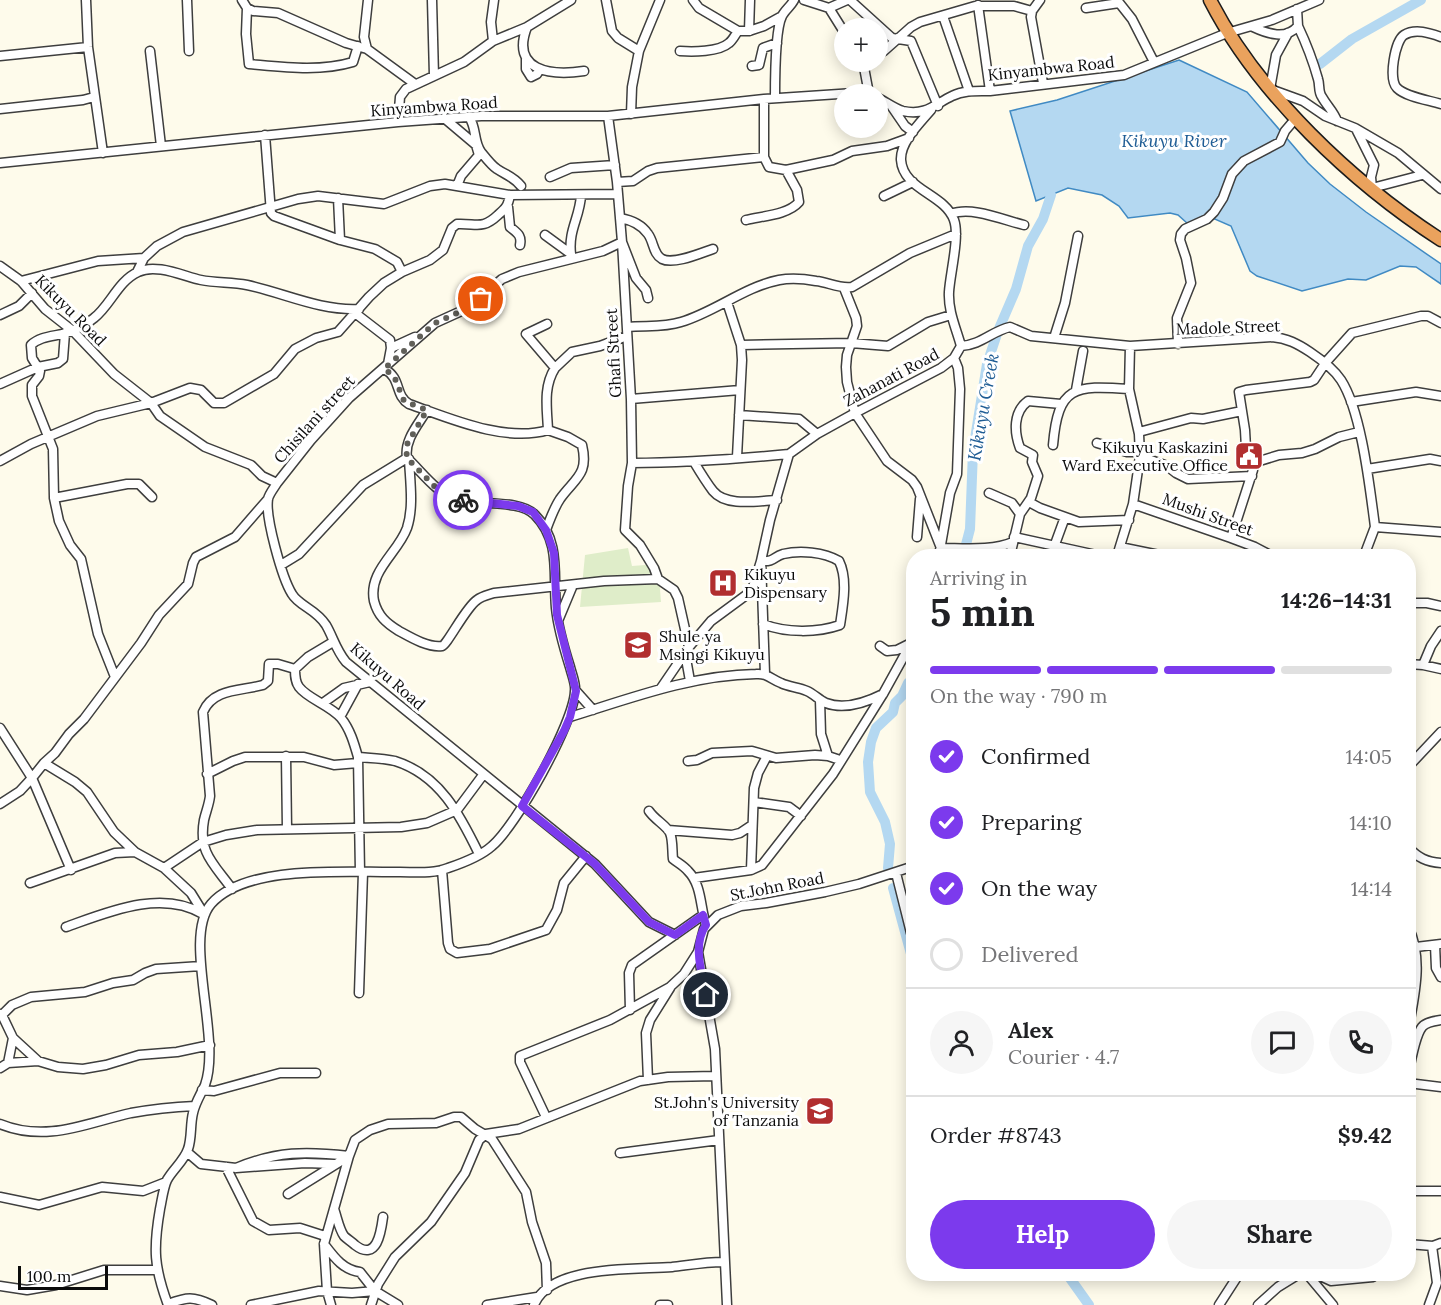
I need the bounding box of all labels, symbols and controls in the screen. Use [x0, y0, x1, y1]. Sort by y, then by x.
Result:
map controls [834, 18, 888, 138]
button: + [834, 18, 888, 72]
street label: Kinyambwa Road [987, 51, 1116, 85]
button: − [834, 84, 888, 138]
street label: Kinyambwa Road [370, 92, 499, 120]
water label: Kikuyu River [1121, 129, 1228, 152]
street label: Kikuyu Road [31, 270, 111, 350]
pin [455, 273, 506, 324]
icon: bag [464, 282, 497, 315]
street label: Ghafi Street [601, 307, 625, 398]
street label: Madole Street [1175, 315, 1281, 339]
street label: Zahanati Road [840, 343, 943, 411]
water label: Kikuyu Creek [962, 351, 1004, 463]
street label: Chisilani street [269, 370, 359, 467]
place label: Kikuyu Kaskazini Ward Executive Office [1062, 437, 1228, 475]
public building icon: Kikuyu Kaskazini Ward Executive Office [1233, 440, 1265, 472]
courier [433, 470, 493, 530]
icon: bike [447, 484, 480, 517]
street label: Mushi Street [1160, 488, 1257, 540]
place label: Kikuyu Dispensary [744, 564, 828, 602]
text: Arriving in [930, 565, 1027, 590]
hospital icon: Kikuyu Dispensary [707, 567, 739, 599]
text: 14:26–14:31 [1281, 586, 1392, 614]
text: 5 min [930, 587, 1035, 637]
place label: Shule ya Msingi Kikuyu [659, 626, 765, 664]
school or university icon: Shule ya Msingi Kikuyu [622, 629, 654, 661]
street label: Kikuyu Road [346, 638, 430, 714]
text: On the way · 790 m [930, 683, 1107, 708]
icon: check [930, 740, 963, 773]
text: Confirmed [981, 742, 1090, 770]
text: 14:05 [1346, 744, 1392, 769]
icon: check [930, 806, 963, 839]
text: Preparing [981, 808, 1081, 836]
text: 14:10 [1349, 810, 1392, 835]
street label: St.John Road [728, 867, 826, 905]
icon: check [930, 872, 963, 905]
text: On the way [981, 874, 1097, 902]
text: 14:14 [1351, 876, 1392, 901]
text: Delivered [981, 940, 1079, 968]
pin [680, 969, 731, 1020]
icon: home [689, 978, 722, 1011]
button: person [930, 1011, 993, 1074]
button: chat [1251, 1011, 1314, 1074]
button: phone [1329, 1011, 1392, 1074]
text: Alex [1008, 1016, 1053, 1044]
text: Courier · 4.7 [1008, 1044, 1119, 1069]
place label: St.John's University of Tanzania [654, 1092, 800, 1130]
school or university icon: St.John's University of Tanzania [804, 1095, 836, 1127]
text: Order #8743 [930, 1121, 1062, 1149]
text: $9.42 [1338, 1121, 1392, 1149]
button: Help [930, 1200, 1155, 1269]
button: Share [1167, 1200, 1392, 1269]
scale bar [18, 1263, 108, 1290]
text: 100 m [27, 1266, 71, 1286]

